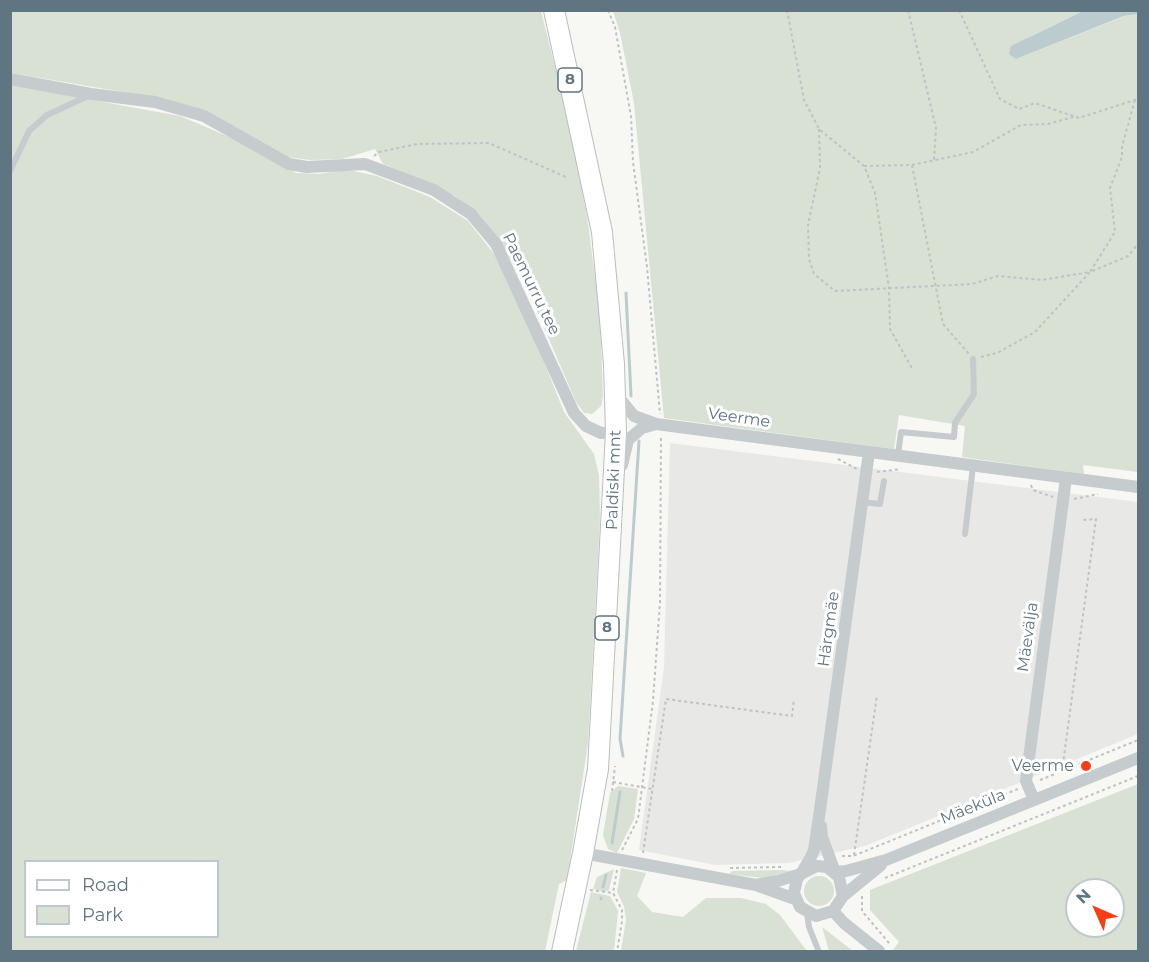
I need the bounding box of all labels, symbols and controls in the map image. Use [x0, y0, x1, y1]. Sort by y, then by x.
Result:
road number: 8 [558, 68, 582, 92]
street label: Paemurru tee [498, 230, 564, 338]
street label: Veerme [707, 404, 771, 432]
street label: Paldiski mnt [603, 430, 625, 530]
street label: Härgmäe [814, 590, 844, 668]
street label: Mäevälja [1014, 601, 1042, 673]
road number: 8 [595, 616, 619, 640]
place label: Veerme [1011, 756, 1074, 776]
marker: Veerme [1079, 759, 1093, 773]
street label: Mäeküla [938, 785, 1008, 829]
legend [24, 860, 219, 938]
text: Road [82, 874, 129, 896]
north arrow [1065, 878, 1125, 938]
text: N [1072, 885, 1095, 908]
text: Park [82, 904, 123, 926]

